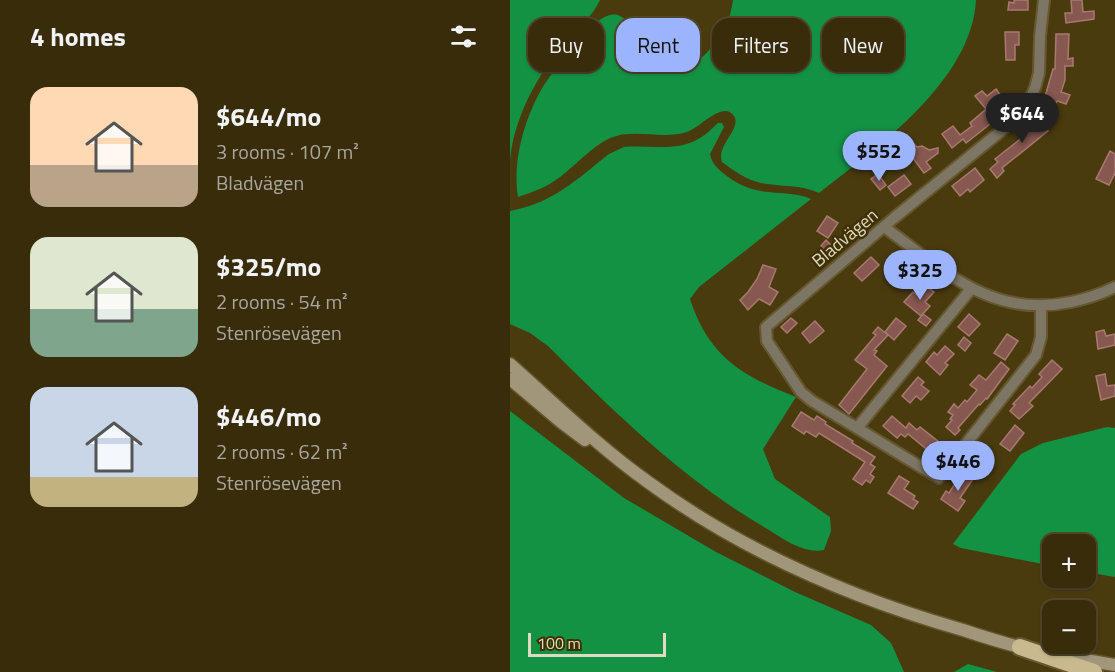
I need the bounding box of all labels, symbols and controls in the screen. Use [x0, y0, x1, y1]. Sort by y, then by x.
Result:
text: 4 homes [30, 17, 126, 56]
chip: Buy [528, 18, 604, 72]
chip: Rent [616, 18, 700, 72]
chip: Filters [712, 18, 810, 72]
chip: New [822, 18, 904, 72]
icon: filters [447, 20, 480, 53]
pin: $644 [986, 93, 1058, 144]
text: $644/mo [216, 97, 321, 136]
text: $644 [1000, 97, 1044, 128]
icon: home [78, 111, 150, 183]
pin: $552 [843, 131, 915, 182]
text: $552 [857, 135, 901, 166]
text: 3 rooms · 107 m² [216, 136, 359, 167]
text: Bladvägen [216, 167, 304, 198]
street label: Bladvägen [806, 202, 884, 273]
text: $325/mo [216, 247, 321, 286]
pin: $325 [884, 250, 956, 301]
text: $325 [898, 254, 942, 285]
icon: home [78, 261, 150, 333]
text: 2 rooms · 54 m² [216, 286, 348, 317]
text: Stenrösevägen [216, 317, 342, 348]
text: $446/mo [216, 397, 321, 436]
icon: home [78, 411, 150, 483]
text: 2 rooms · 62 m² [216, 436, 348, 467]
pin: $446 [922, 441, 994, 492]
text: $446 [936, 445, 980, 476]
text: Stenrösevägen [216, 467, 342, 498]
map controls [1042, 534, 1096, 654]
button: + [1042, 534, 1096, 588]
button: − [1042, 600, 1096, 654]
scale bar [528, 630, 666, 658]
text: 100 m [537, 631, 581, 655]

